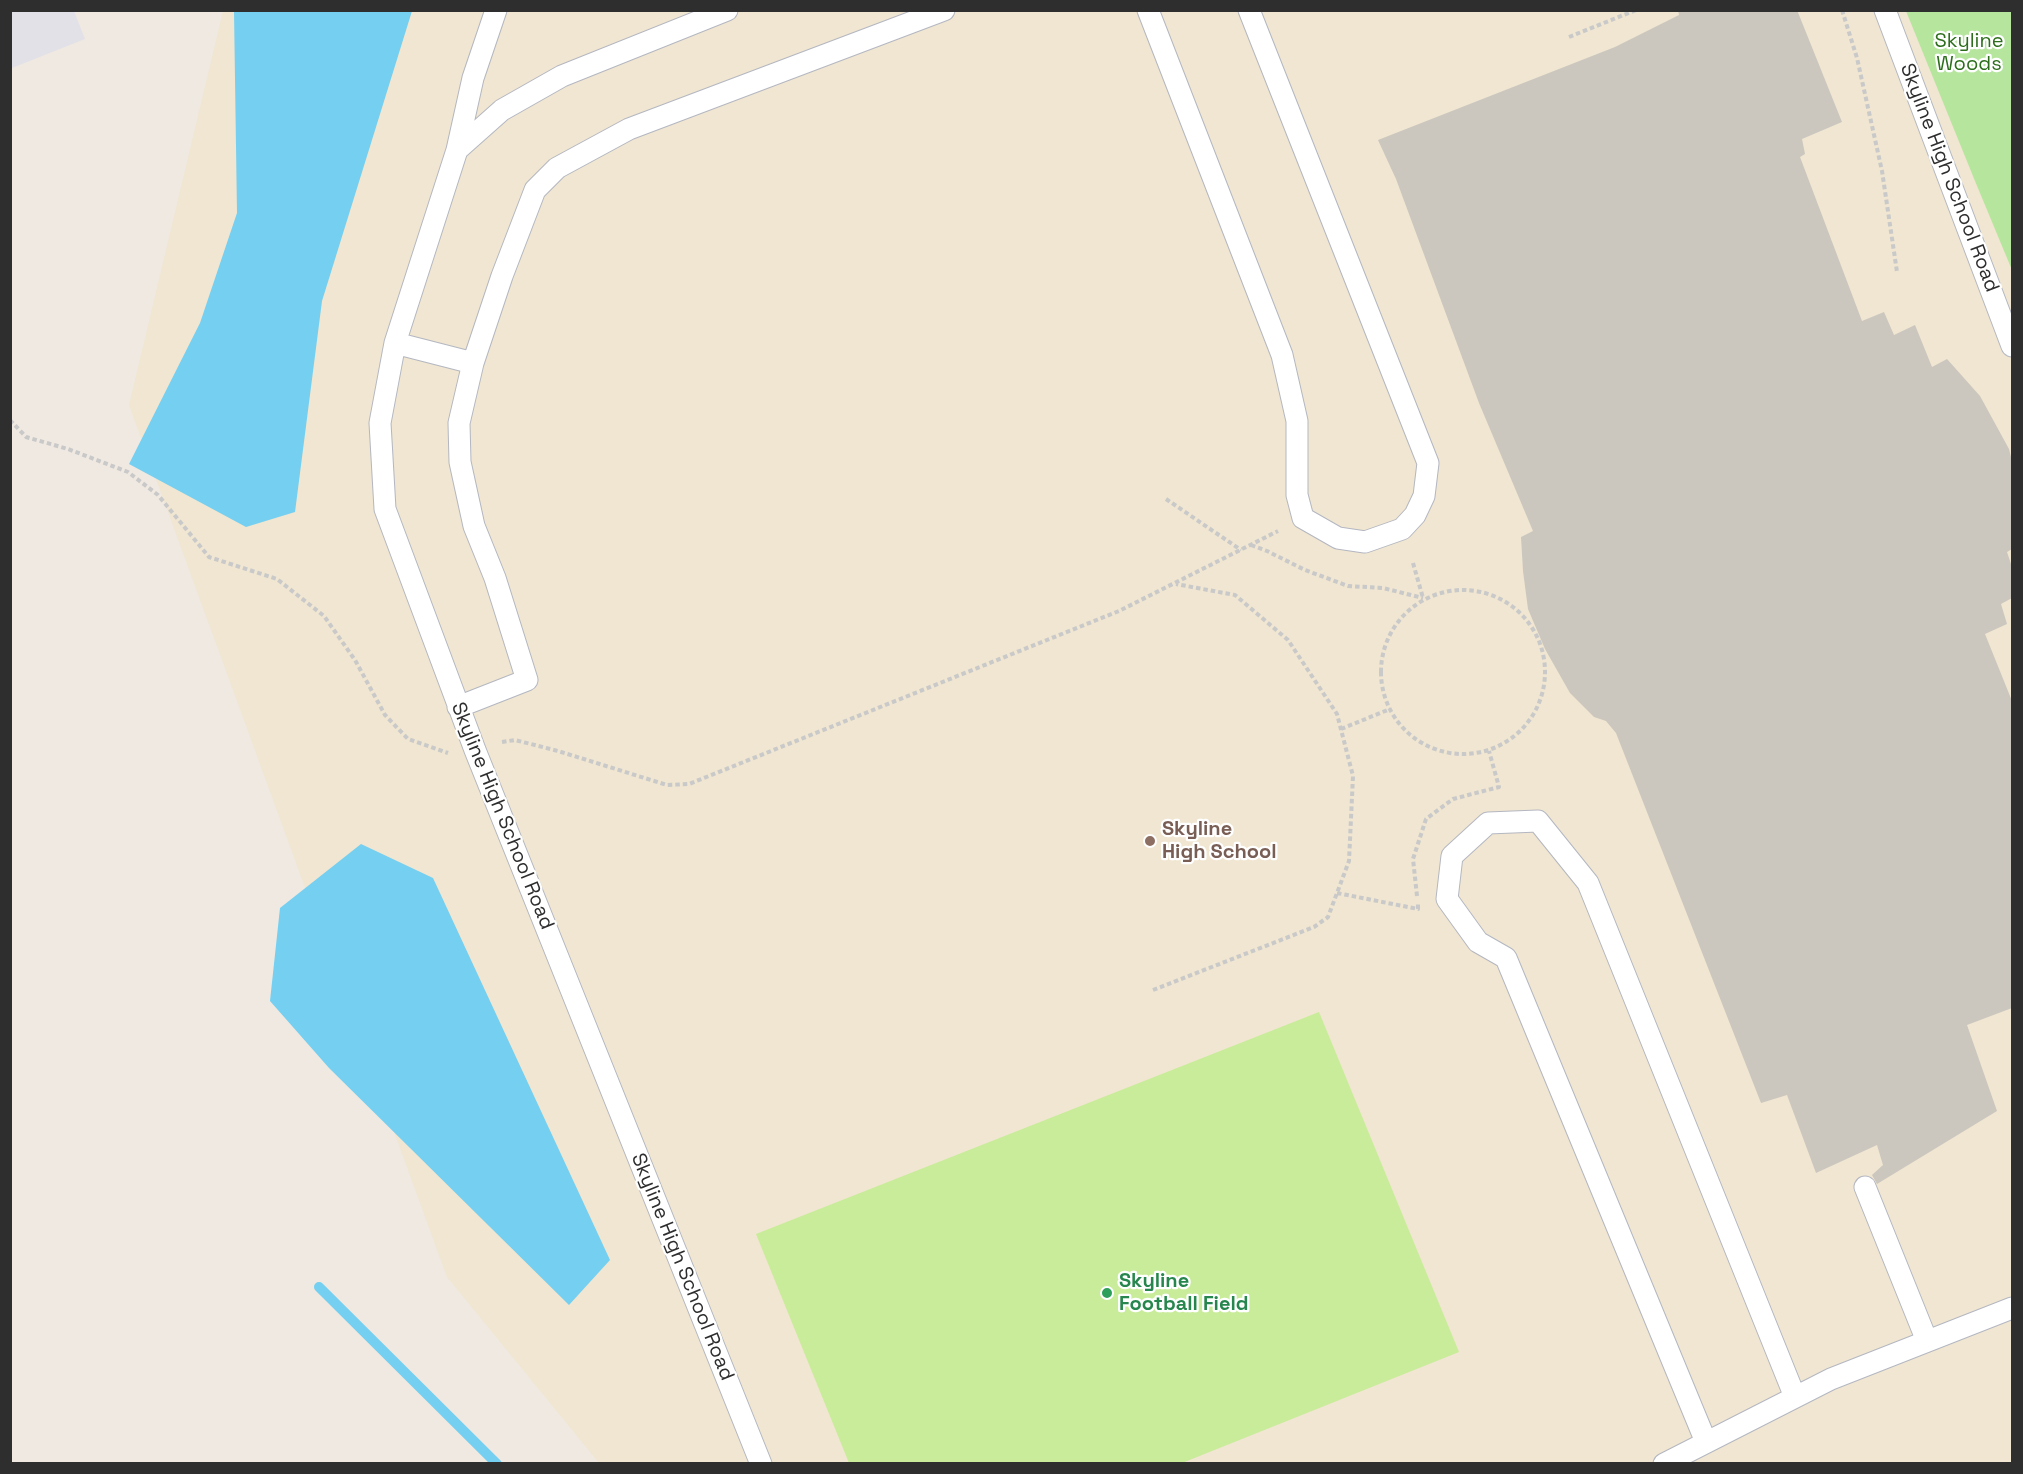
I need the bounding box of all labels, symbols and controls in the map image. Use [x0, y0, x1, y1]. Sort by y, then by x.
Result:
park label: Skyline Woods [1934, 30, 2004, 77]
street label: Skyline High School Road [1894, 60, 2004, 296]
street label: Skyline High School Road [445, 699, 559, 933]
place label: Skyline High School [1162, 818, 1277, 865]
marker: Skyline High School [1143, 834, 1157, 848]
street label: Skyline High School Road [625, 1150, 739, 1384]
place label: Skyline Football Field [1119, 1270, 1249, 1317]
marker: Skyline Football Field [1100, 1286, 1114, 1300]

